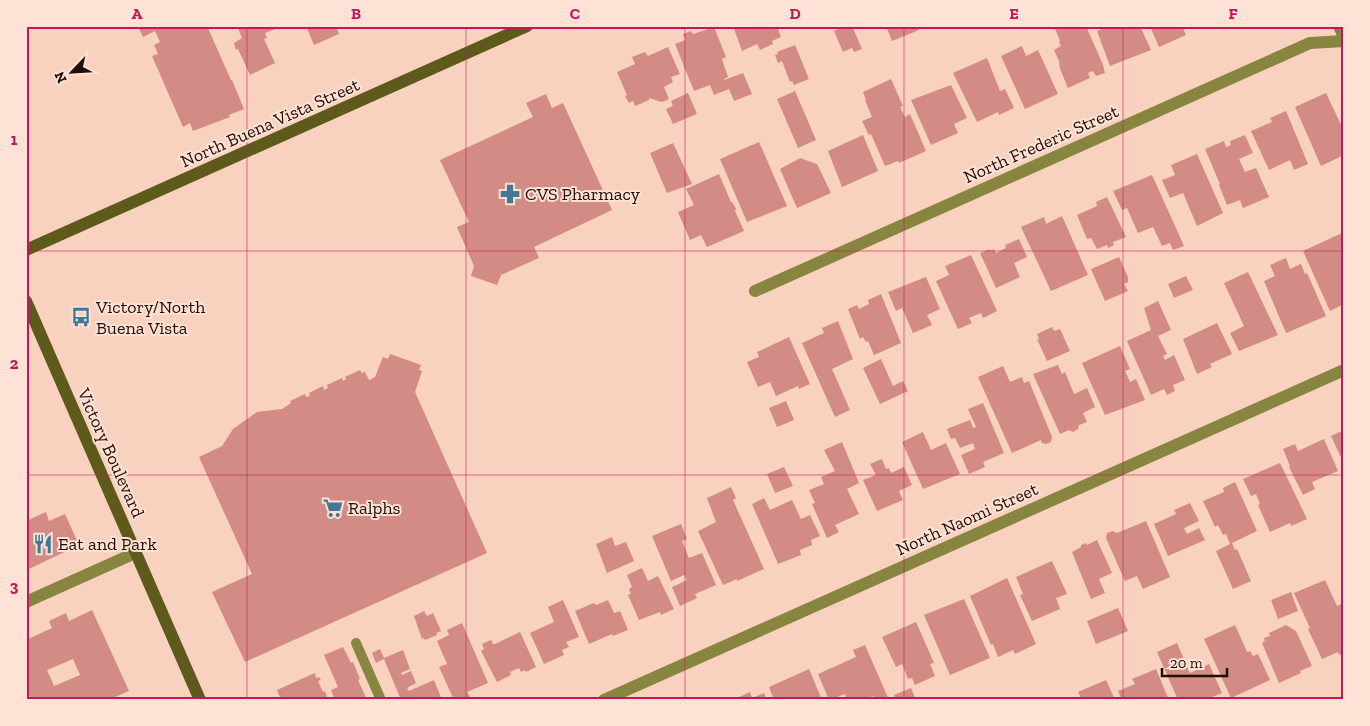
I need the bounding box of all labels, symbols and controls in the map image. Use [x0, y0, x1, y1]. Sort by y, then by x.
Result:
text: A [132, 4, 143, 23]
text: B [351, 4, 361, 23]
text: C [570, 4, 580, 23]
text: D [789, 4, 801, 23]
text: E [1009, 4, 1019, 23]
text: F [1228, 4, 1238, 23]
north arrow [48, 48, 98, 98]
text: N [51, 69, 71, 86]
street label: North Buena Vista Street [177, 73, 363, 172]
street label: North Frederic Street [960, 100, 1122, 188]
text: 1 [11, 130, 18, 149]
pharmacy icon: CVS Pharmacy [499, 183, 521, 205]
place label: CVS Pharmacy [525, 183, 641, 205]
place label: Victory/North Buena Vista [95, 296, 205, 339]
bus stop icon: Victory/North Buena Vista [70, 306, 92, 328]
text: 2 [10, 354, 19, 373]
street label: Victory Boulevard [72, 384, 149, 521]
street label: North Naomi Street [893, 478, 1042, 560]
supermarket icon: Ralphs [322, 497, 344, 519]
place label: Ralphs [348, 497, 401, 519]
restaurant icon: Eat and Park [32, 533, 54, 555]
place label: Eat and Park [58, 533, 157, 555]
text: 3 [10, 577, 19, 596]
scale bar [1162, 646, 1228, 678]
text: 20 m [1170, 654, 1203, 672]

